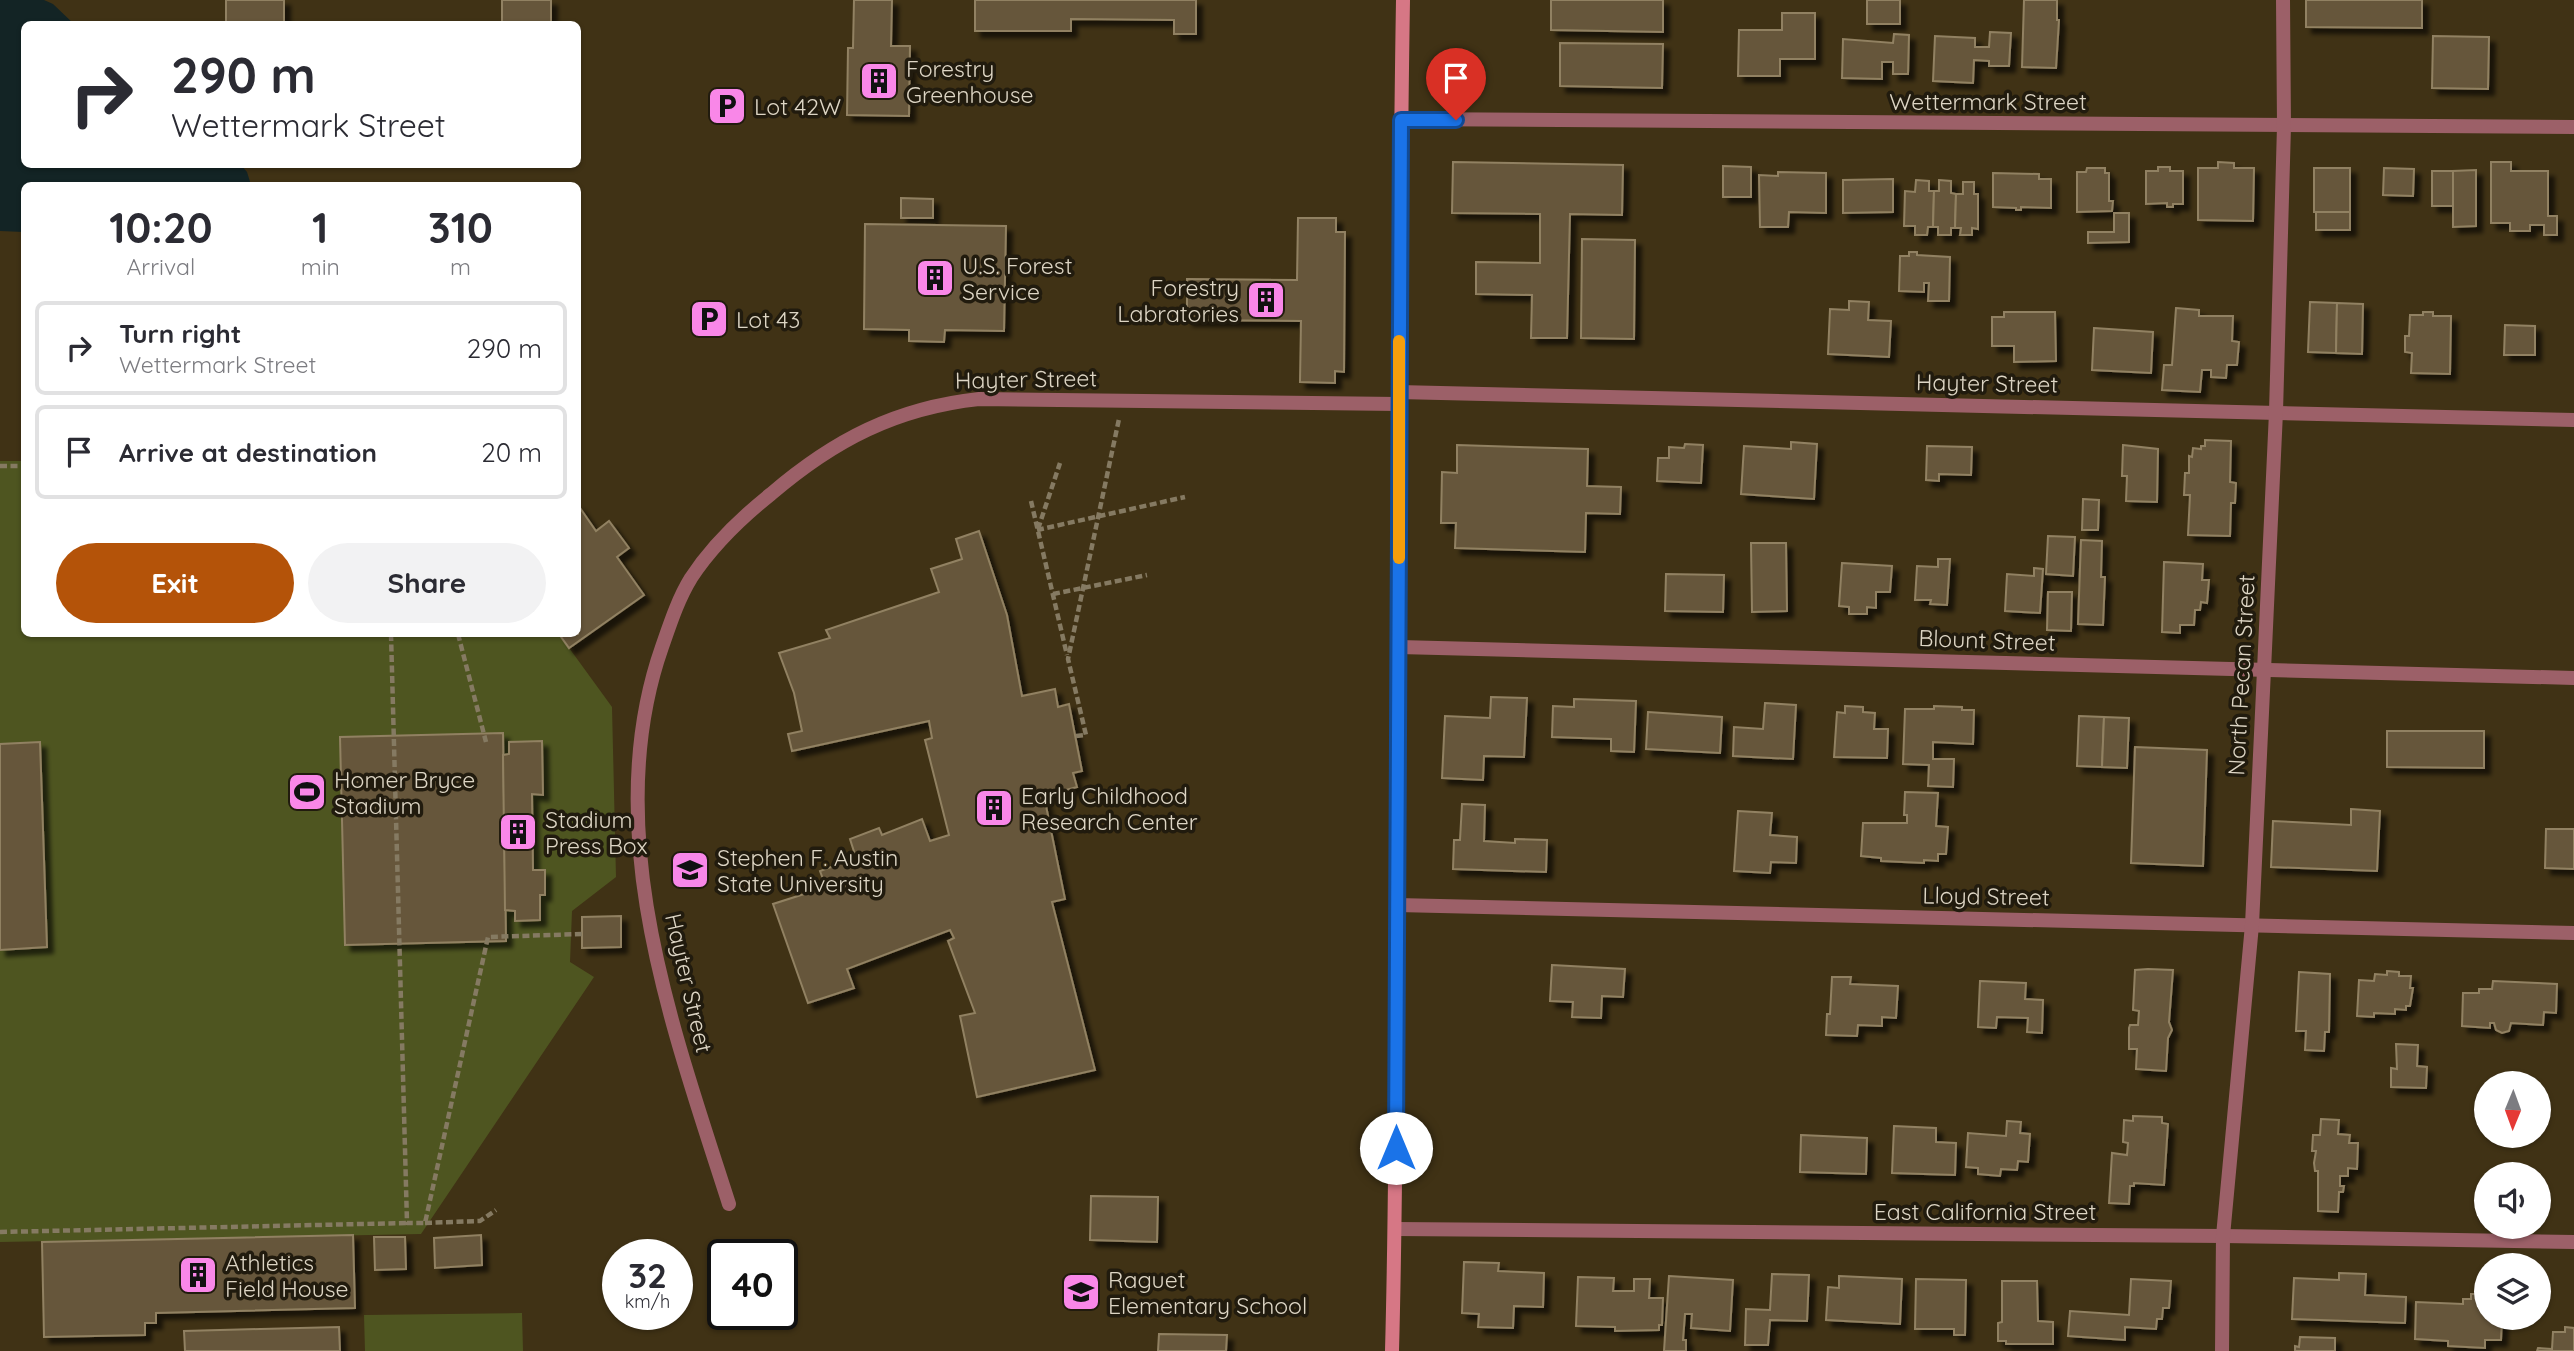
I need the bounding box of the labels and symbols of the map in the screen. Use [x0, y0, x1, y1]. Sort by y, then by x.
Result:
pin [1426, 48, 1486, 120]
place label: Forestry Greenhouse [906, 54, 1033, 109]
building icon: Forestry Greenhouse [858, 60, 900, 102]
parking icon: Lot 42W [706, 85, 748, 127]
street label: Wettermark Street [1889, 87, 2087, 116]
place label: Lot 42W [754, 92, 841, 121]
place label: U.S. Forest Service [962, 251, 1073, 306]
building icon: U.S. Forest Service [914, 257, 956, 299]
place label: Forestry Labratories [1117, 273, 1239, 328]
building icon: Forestry Labratories [1245, 279, 1287, 321]
parking icon: Lot 43 [688, 298, 730, 340]
place label: Lot 43 [736, 305, 800, 334]
street label: Hayter Street [955, 363, 1098, 395]
street label: Hayter Street [1916, 367, 2059, 399]
street label: North Pecan Street [2221, 573, 2261, 776]
street label: Blount Street [1918, 623, 2056, 657]
place label: Homer Bryce Stadium [334, 765, 475, 820]
sports icon: Homer Bryce Stadium [286, 771, 328, 813]
place label: Early Childhood Research Center [1021, 781, 1198, 836]
building icon: Early Childhood Research Center [973, 787, 1015, 829]
place label: Stadium Press Box [545, 805, 648, 860]
building icon: Stadium Press Box [497, 811, 539, 853]
place label: Stephen F. Austin State University [717, 843, 898, 898]
school or university icon: Stephen F. Austin State University [669, 849, 711, 891]
street label: Lloyd Street [1922, 880, 2050, 912]
street label: Hayter Street [659, 910, 719, 1056]
north arrow [2474, 1071, 2552, 1148]
position arrow [1359, 1111, 1433, 1185]
street label: East California Street [1874, 1197, 2096, 1226]
speed limit sign: 40 [707, 1239, 798, 1330]
place label: Athletics Field House [225, 1248, 349, 1303]
building icon: Athletics Field House [177, 1254, 219, 1296]
place label: Raguet Elementary School [1108, 1265, 1307, 1320]
school or university icon: Raguet Elementary School [1060, 1271, 1102, 1313]

